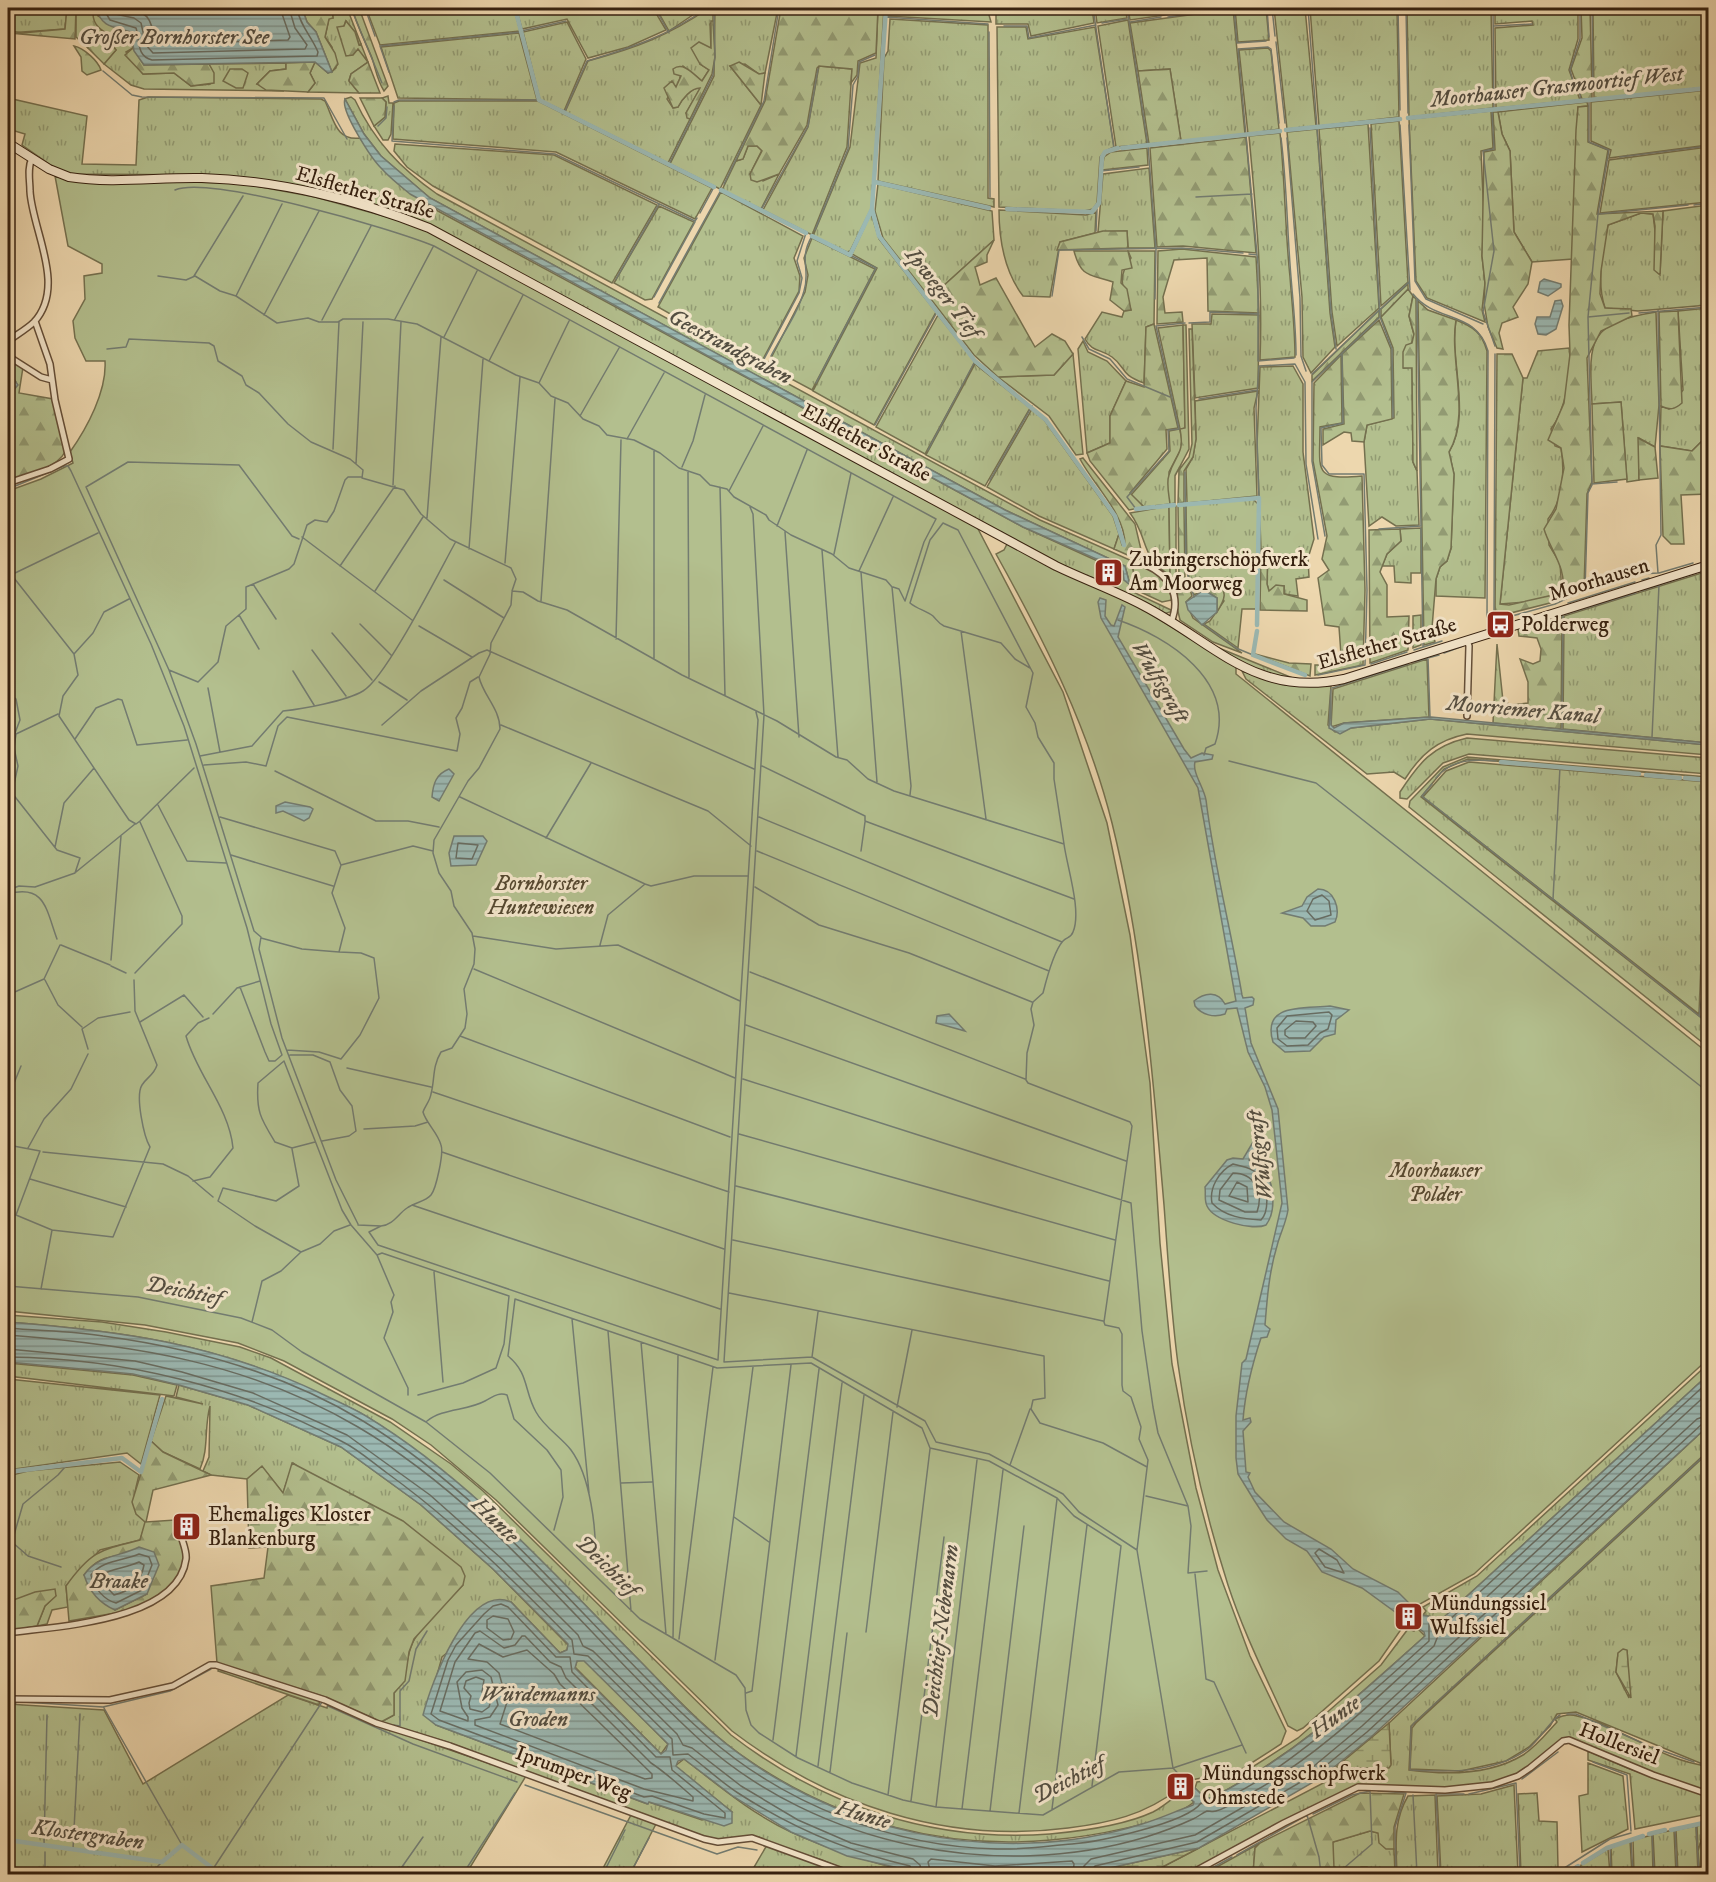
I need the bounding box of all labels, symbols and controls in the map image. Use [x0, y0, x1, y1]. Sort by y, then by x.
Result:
water label: Großer Bornhorster See [79, 24, 270, 51]
water label: Moorhauser Grasmoortief West [1428, 60, 1686, 114]
street label: Elsflether Straße [293, 161, 438, 225]
water label: Ipweger Tief [898, 241, 990, 348]
water label: Geestrandgraben [663, 303, 797, 391]
street label: Elsflether Straße [797, 398, 936, 488]
place label: Zubringerschöpfwerk Am Moorweg [1129, 547, 1309, 597]
street label: Moorhausen [1546, 552, 1652, 608]
building icon: Zubringerschöpfwerk Am Moorweg [1092, 556, 1124, 588]
bus stop icon: Polderweg [1484, 609, 1516, 641]
street label: Elsflether Straße [1315, 612, 1460, 676]
place label: Polderweg [1521, 612, 1610, 638]
water label: Wulfsgraft [1125, 636, 1196, 729]
water label: Moorriemer Kanal [1444, 690, 1603, 730]
park label: Bornhorster Huntewiesen [487, 871, 595, 921]
water label: Wulfsgraft [1241, 1107, 1279, 1202]
park label: Moorhauser Polder [1387, 1158, 1482, 1208]
water label: Deichtief [144, 1270, 229, 1313]
water label: Hunte [465, 1490, 525, 1549]
place label: Ehemaliges Kloster Blankenburg [208, 1502, 371, 1552]
building icon: Ehemaliges Kloster Blankenburg [171, 1511, 203, 1543]
water label: Deichtief [570, 1529, 648, 1606]
water label: Deichtief-Nebenarm [917, 1543, 965, 1719]
water label: Braake [89, 1568, 149, 1595]
place label: Mündungssiel Wulfssiel [1429, 1591, 1547, 1641]
building icon: Mündungssiel Wulfssiel [1393, 1600, 1425, 1632]
water label: Würdemanns Groden [481, 1681, 597, 1733]
water label: Hunte [1304, 1689, 1366, 1745]
street label: Hollersiel [1575, 1717, 1663, 1771]
street label: Iprumper Weg [512, 1740, 635, 1806]
water label: Deichtief [1028, 1748, 1114, 1810]
place label: Mündungsschöpfwerk Ohmstede [1202, 1761, 1386, 1811]
building icon: Mündungsschöpfwerk Ohmstede [1165, 1770, 1197, 1802]
water label: Hunte [832, 1794, 894, 1836]
water label: Klostergraben [29, 1814, 146, 1856]

